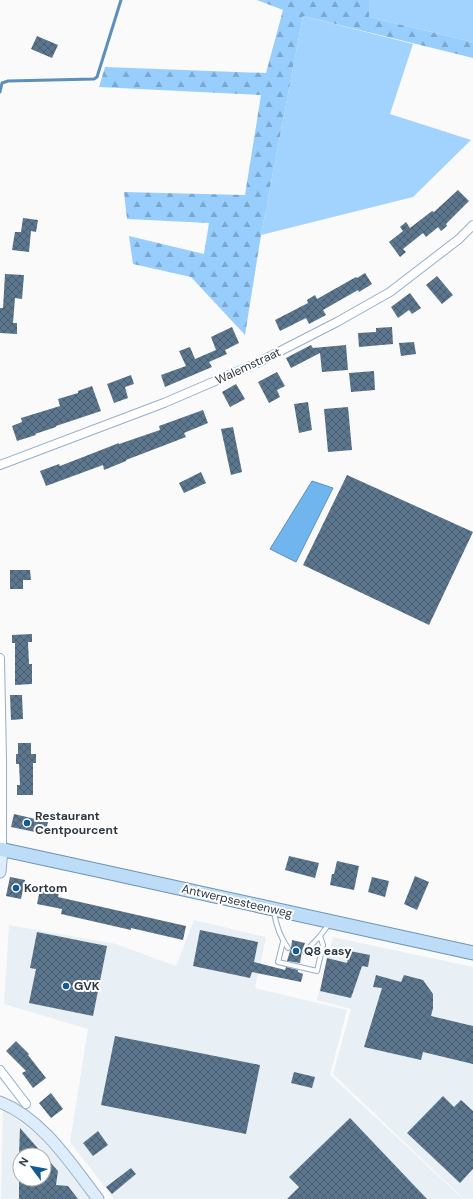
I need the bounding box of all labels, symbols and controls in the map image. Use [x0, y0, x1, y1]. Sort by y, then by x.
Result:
street label: Walemstraat [213, 344, 283, 388]
place label: Restaurant Centpourcent [35, 808, 118, 838]
marker: Restaurant Centpourcent [22, 818, 32, 828]
place label: Kortom [24, 880, 67, 896]
street label: Antwerpsesteenweg [180, 880, 294, 922]
marker: Kortom [11, 883, 21, 893]
place label: Q8 easy [304, 943, 352, 959]
marker: Q8 easy [291, 946, 301, 956]
place label: GVK [74, 978, 100, 994]
marker: GVK [61, 981, 71, 991]
north arrow [12, 1147, 52, 1187]
text: N [15, 1155, 32, 1169]

